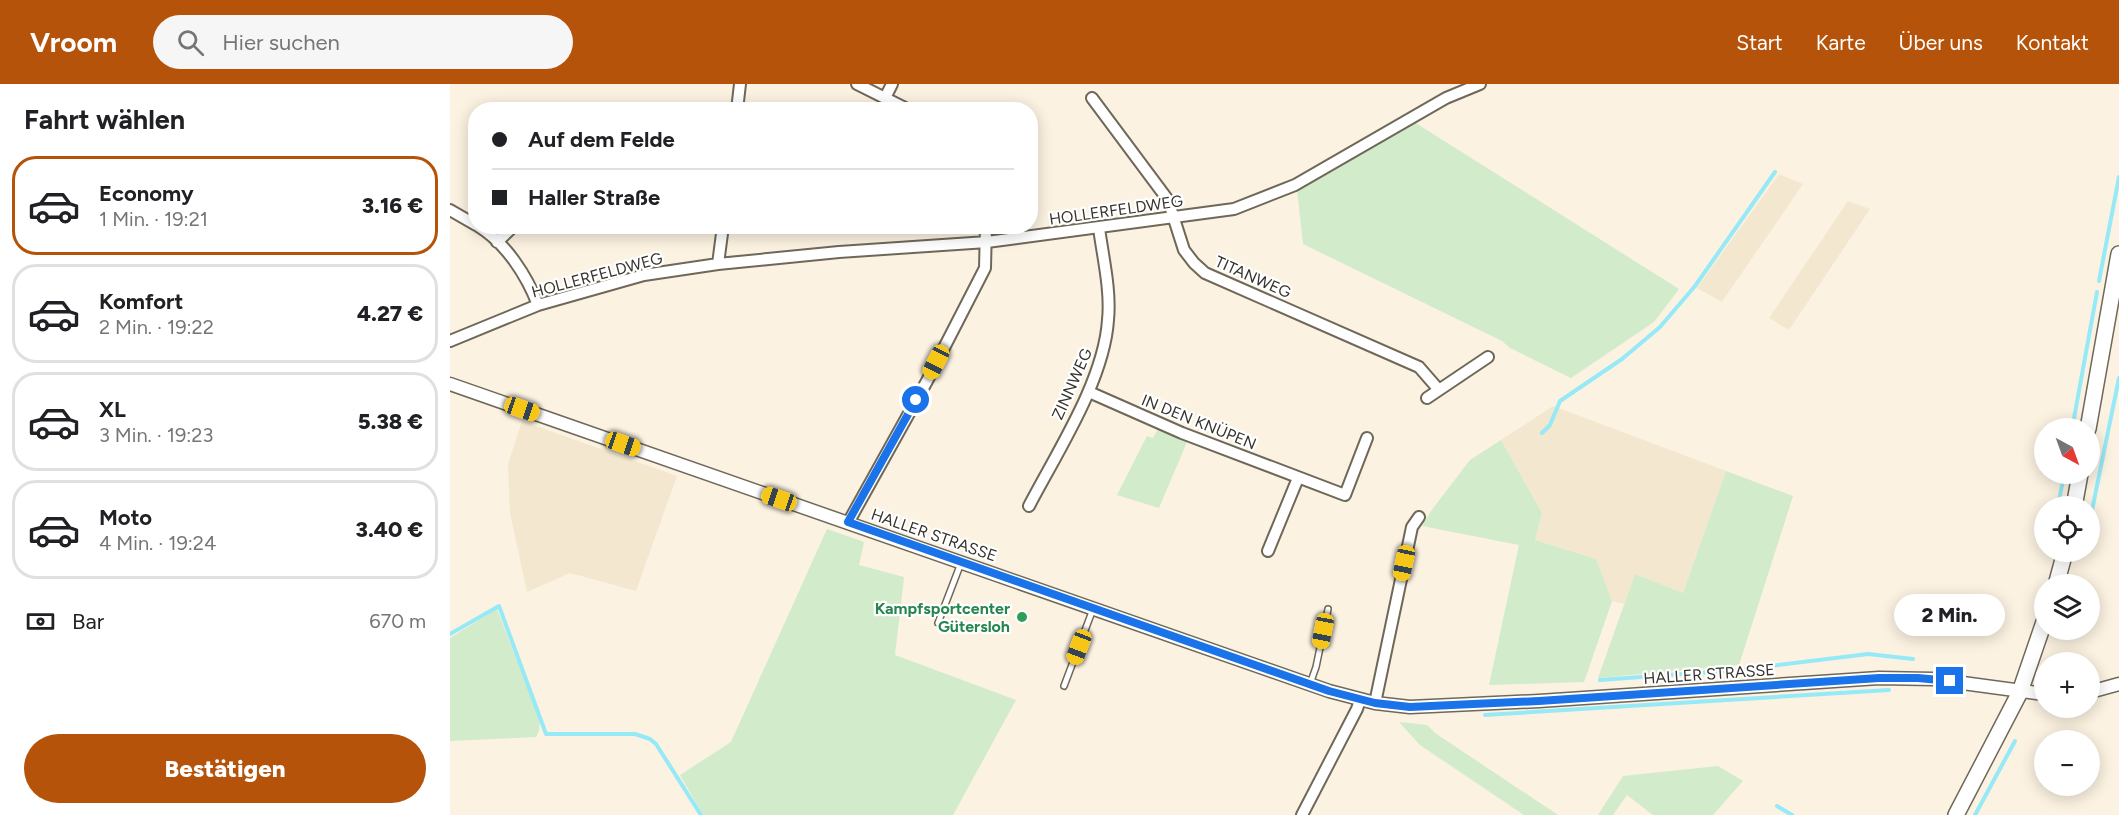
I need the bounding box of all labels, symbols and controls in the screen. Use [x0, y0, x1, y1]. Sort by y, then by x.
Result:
search box [153, 15, 573, 69]
text: Vroom [30, 25, 117, 59]
icon: search [174, 26, 207, 59]
text: Hier suchen [222, 29, 340, 56]
text: Start [1736, 30, 1783, 55]
text: Karte [1816, 30, 1866, 55]
text: Über uns [1899, 30, 1983, 55]
text: Kontakt [2016, 30, 2089, 55]
text: Fahrt wählen [24, 103, 185, 136]
text: Auf dem Felde [528, 126, 675, 153]
icon: car [27, 179, 81, 233]
text: Economy [99, 180, 194, 207]
text: Haller Straße [528, 184, 660, 211]
street label: HOLLERFELDWEG [1048, 191, 1184, 229]
text: 3.16 € [362, 192, 423, 219]
text: 1 Min. · 19:21 [99, 207, 208, 231]
street label: HOLLERFELDWEG [529, 248, 665, 302]
street label: TITANWEG [1212, 252, 1294, 302]
icon: car [27, 287, 81, 341]
text: Komfort [99, 288, 183, 315]
text: 4.27 € [357, 300, 423, 327]
text: 2 Min. · 19:22 [99, 315, 214, 339]
car [920, 342, 952, 382]
street label: ZINNWEG [1048, 345, 1096, 423]
route start [902, 386, 929, 413]
street label: IN DEN KNÜPEN [1139, 390, 1259, 454]
icon: car [27, 395, 81, 449]
car [502, 395, 542, 423]
text: XL [99, 396, 126, 423]
text: 5.38 € [358, 408, 423, 435]
north arrow [2034, 418, 2100, 484]
map controls [2034, 418, 2100, 796]
text: 3 Min. · 19:23 [99, 423, 213, 447]
car [603, 430, 643, 458]
car [759, 485, 799, 513]
button: locate [2034, 496, 2100, 562]
icon: car [27, 503, 81, 557]
text: Moto [99, 504, 152, 531]
street label: HALLER STRASSE [869, 505, 999, 565]
text: 3.40 € [356, 516, 423, 543]
text: 4 Min. · 19:24 [99, 531, 216, 555]
car [1391, 544, 1417, 582]
button: layers [2034, 574, 2100, 640]
callout: 2 Min. [1894, 594, 2006, 636]
place label: Kampfsportcenter Gütersloh [875, 599, 1010, 636]
text: 2 Min. [1921, 603, 1978, 627]
icon: cash [24, 605, 57, 638]
text: Bar [72, 608, 104, 635]
text: 670 m [369, 609, 426, 633]
marker: Kampfsportcenter Gütersloh [1015, 610, 1029, 624]
car [1311, 612, 1335, 650]
car [1064, 627, 1094, 667]
button: + [2034, 652, 2100, 718]
street label: HALLER STRASSE [1643, 660, 1775, 688]
route end [1936, 667, 1963, 694]
button: − [2034, 730, 2100, 796]
button: Bestätigen [24, 734, 426, 803]

